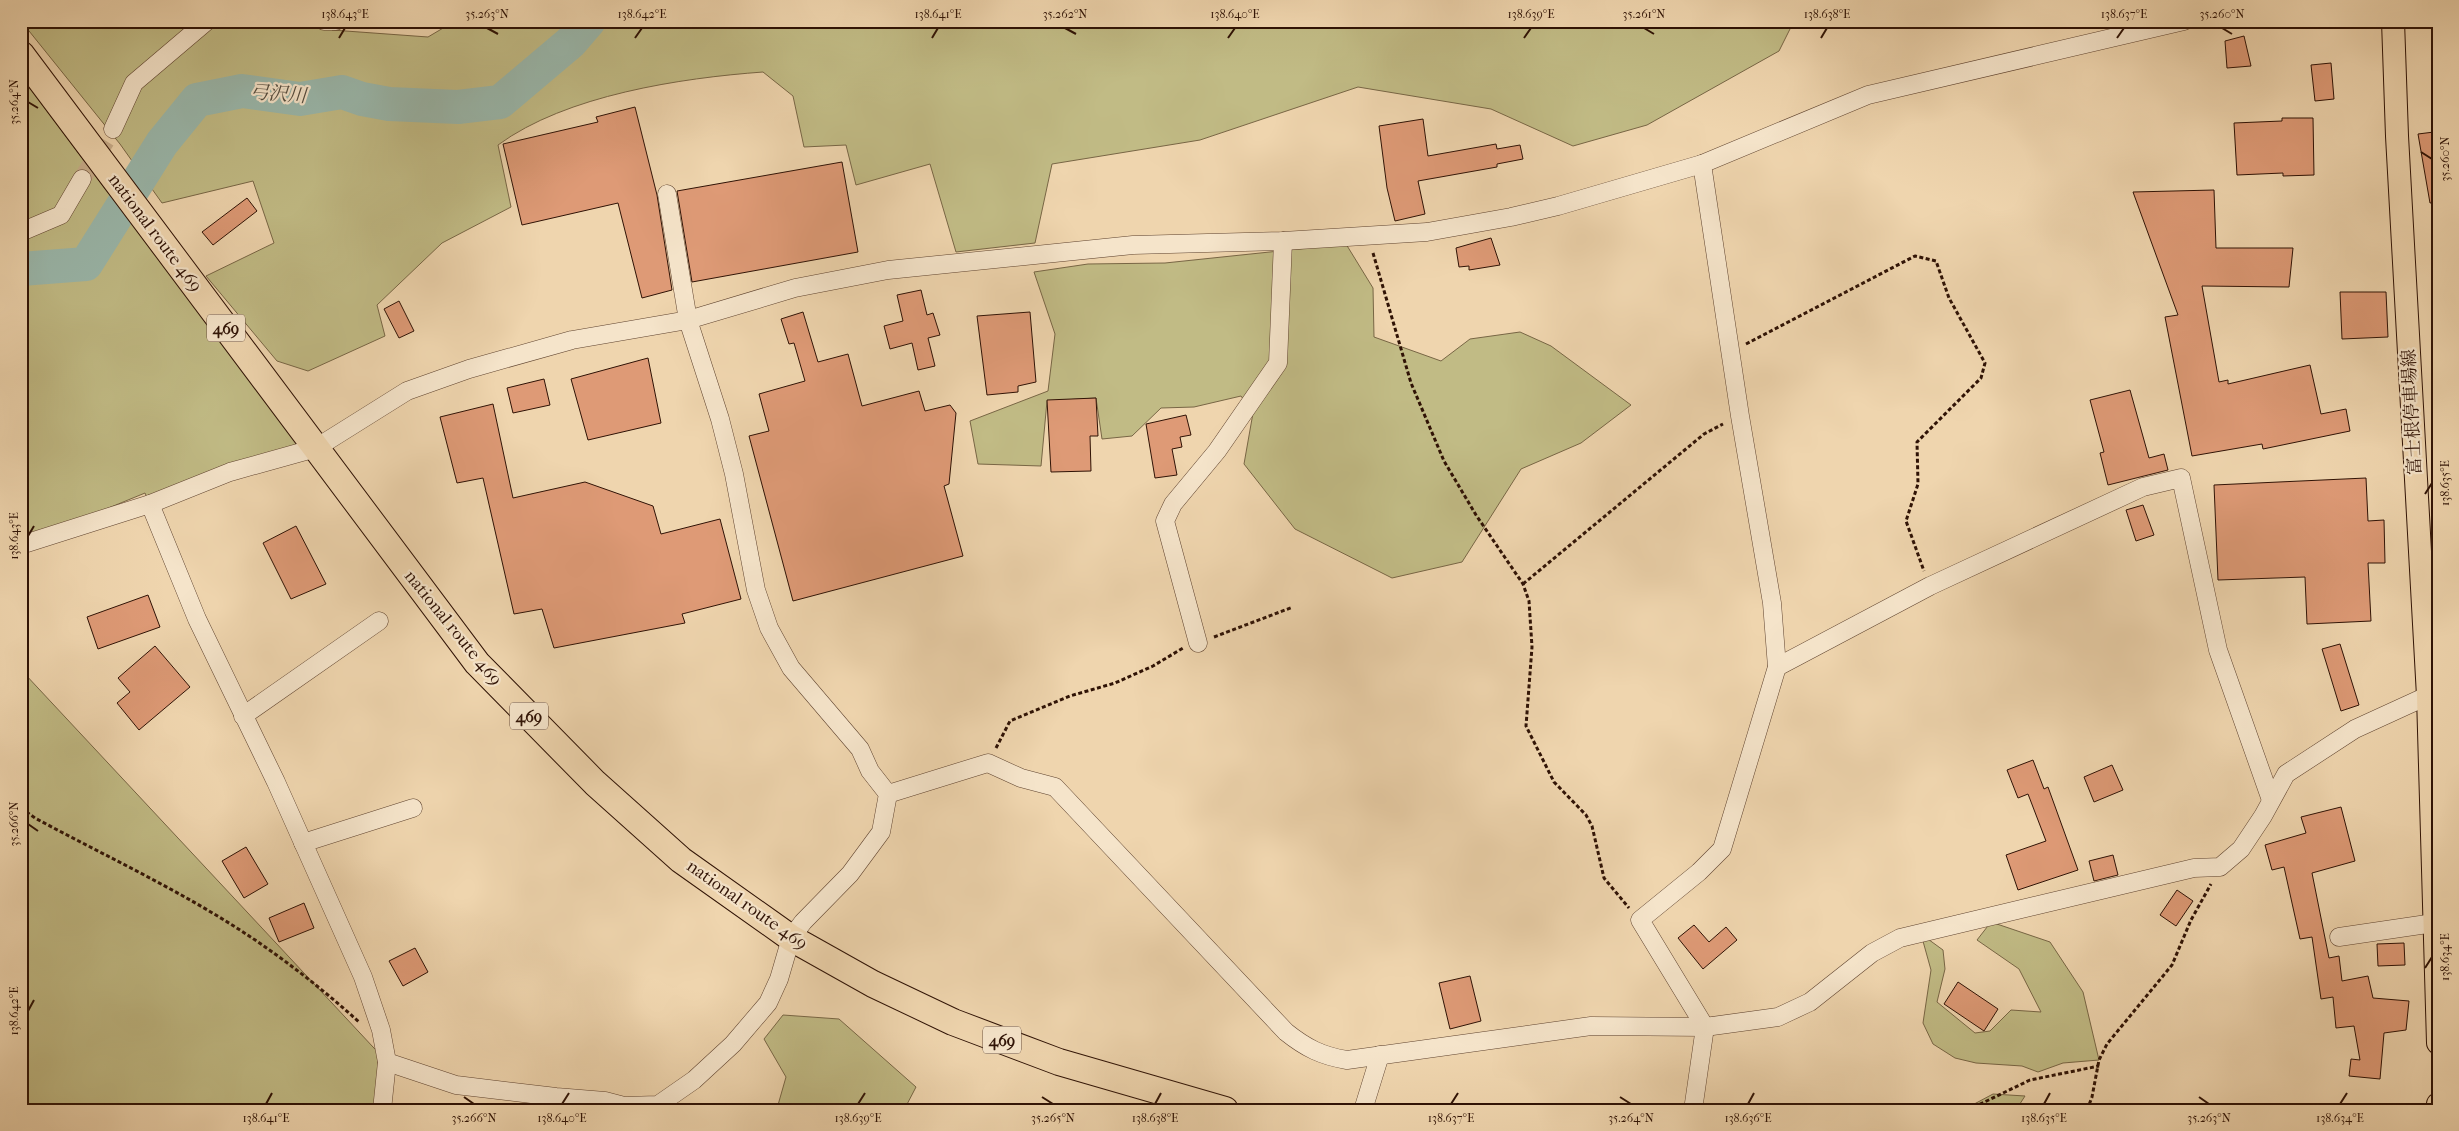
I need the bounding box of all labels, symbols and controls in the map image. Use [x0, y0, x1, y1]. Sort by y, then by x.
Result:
text: 138.643°E [321, 7, 369, 21]
text: 35.263°N [465, 7, 509, 21]
text: 138.642°E [618, 7, 666, 21]
text: 138.641°E [914, 7, 962, 21]
text: 35.262°N [1043, 7, 1087, 21]
text: 138.640°E [1210, 7, 1260, 21]
text: 138.639°E [1508, 7, 1554, 21]
text: 35.261°N [1623, 7, 1665, 21]
text: 138.638°E [1804, 7, 1850, 21]
text: 138.637°E [2101, 7, 2147, 21]
text: 35.260°N [2199, 7, 2245, 21]
text: 35.264°N [7, 79, 21, 125]
water label: 弓沢川 [249, 81, 309, 107]
text: 35.260°N [2438, 136, 2452, 182]
street label: national route 469 [104, 170, 206, 296]
road number: 469 [207, 314, 245, 342]
street label: 富士根停車場線 [2398, 349, 2426, 475]
text: 138.635°E [2438, 460, 2452, 506]
text: 138.643°E [7, 512, 21, 560]
street label: national route 469 [400, 566, 506, 690]
road number: 469 [510, 702, 548, 729]
text: 35.266°N [7, 801, 21, 847]
street label: national route 469 [683, 855, 811, 955]
text: 138.634°E [2438, 933, 2452, 981]
text: 138.642°E [7, 987, 21, 1035]
road number: 469 [983, 1026, 1021, 1054]
text: 138.641°E [242, 1111, 290, 1125]
text: 35.266°N [451, 1111, 497, 1125]
text: 138.640°E [537, 1111, 587, 1125]
text: 138.639°E [835, 1111, 881, 1125]
text: 35.265°N [1031, 1111, 1075, 1125]
text: 138.638°E [1132, 1111, 1178, 1125]
text: 138.637°E [1428, 1111, 1474, 1125]
text: 35.264°N [1608, 1111, 1654, 1125]
text: 138.636°E [1724, 1111, 1772, 1125]
text: 138.635°E [2021, 1111, 2067, 1125]
text: 35.263°N [2187, 1111, 2231, 1125]
text: 138.634°E [2316, 1111, 2364, 1125]

